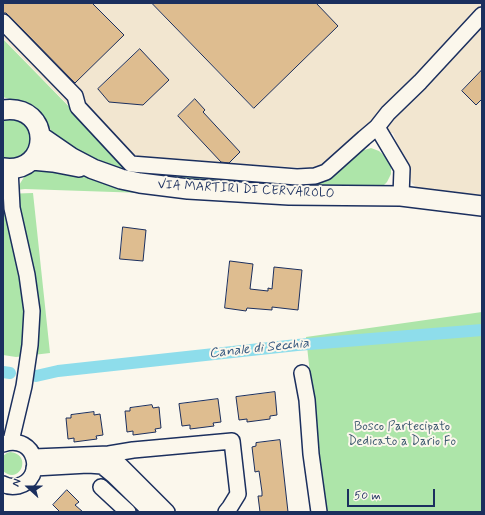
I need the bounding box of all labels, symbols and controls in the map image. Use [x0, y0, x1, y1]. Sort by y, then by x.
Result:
street label: VIA MARTIRI DI CERVAROLO [157, 178, 335, 202]
water label: Canale di Secchia [208, 335, 310, 363]
park label: Bosco Partecipato Dedicato a Dario Fo [348, 419, 456, 450]
north arrow [8, 467, 48, 507]
text: N [9, 477, 25, 489]
scale bar [349, 481, 437, 507]
text: 50 m [354, 488, 381, 504]

